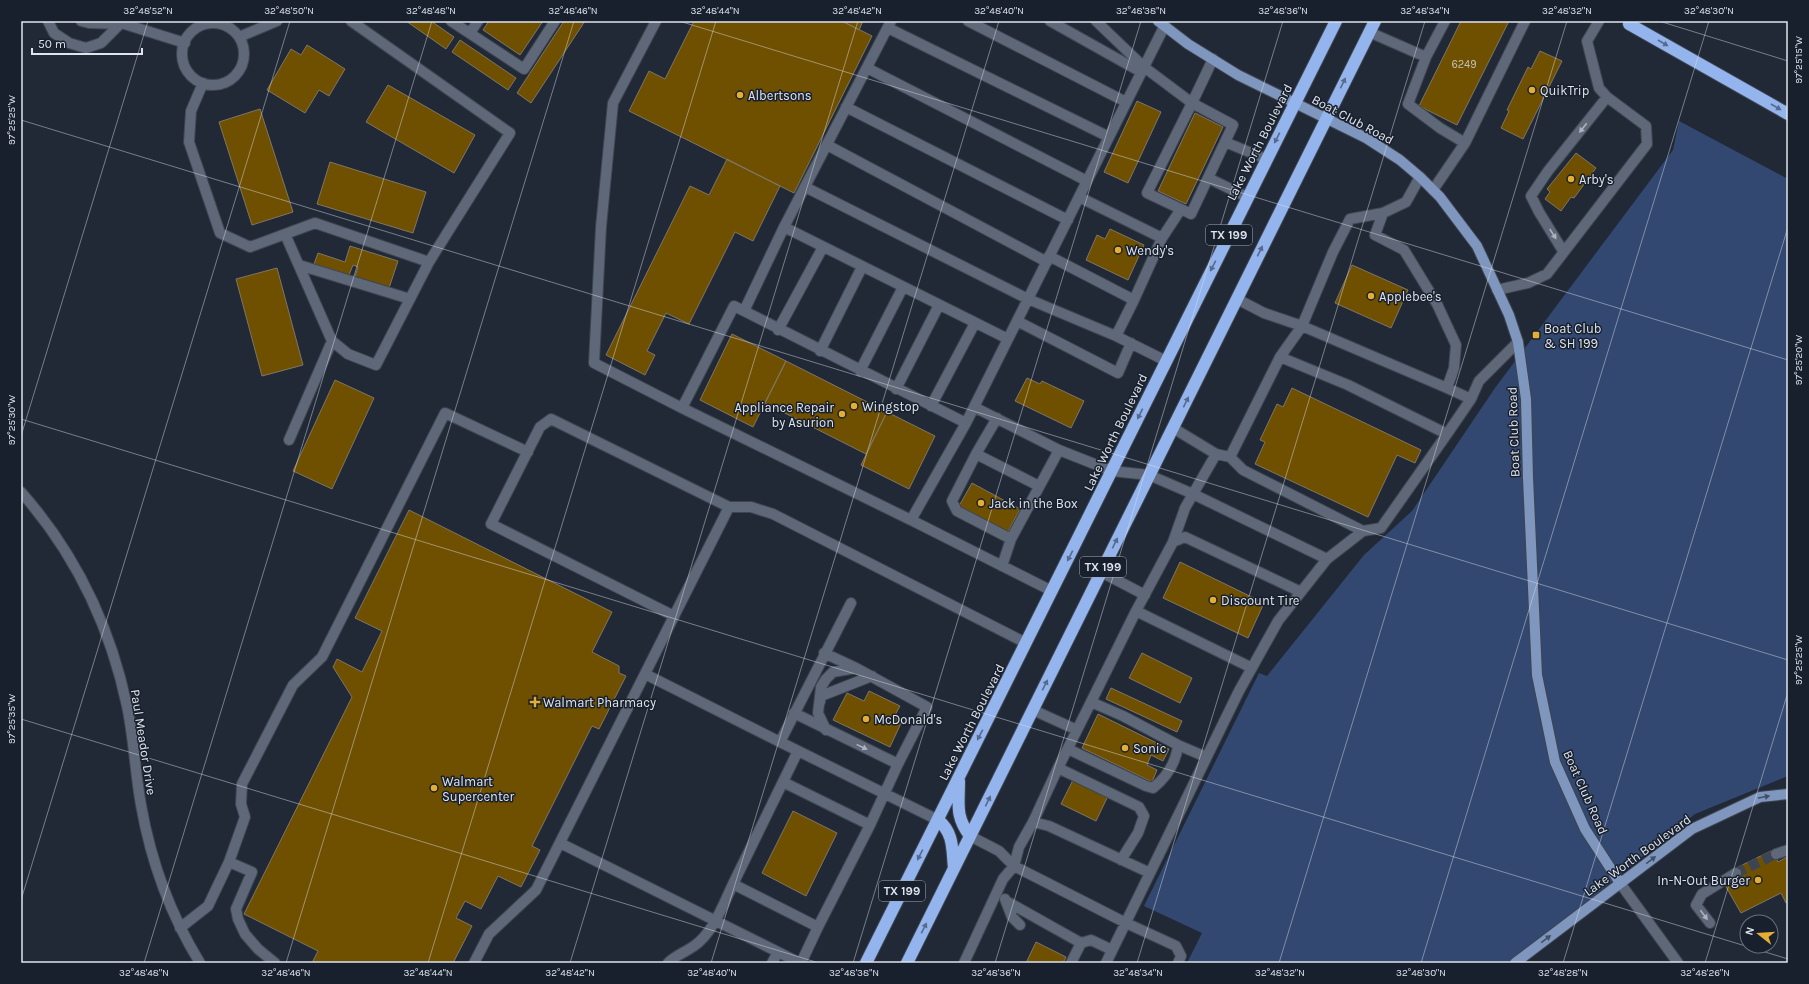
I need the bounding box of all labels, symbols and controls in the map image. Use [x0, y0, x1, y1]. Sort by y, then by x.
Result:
text: 32°48'52"N [123, 5, 173, 17]
text: 32°48'50"N [264, 5, 314, 17]
text: 32°48'48"N [406, 5, 456, 17]
text: 32°48'46"N [548, 5, 598, 17]
text: 32°48'44"N [690, 5, 740, 17]
text: 32°48'42"N [832, 5, 882, 17]
text: 32°48'40"N [974, 5, 1024, 17]
text: 32°48'38"N [1116, 5, 1166, 17]
text: 32°48'36"N [1258, 5, 1308, 17]
text: 32°48'34"N [1400, 5, 1450, 17]
text: 32°48'32"N [1542, 5, 1592, 17]
text: 32°48'30"N [1684, 5, 1734, 17]
scale bar [32, 30, 142, 56]
text: 97°25'15"W [1793, 36, 1805, 84]
text: 50 m [38, 37, 66, 51]
one-way arrow [1657, 39, 1669, 46]
house number: 6249 [1451, 58, 1477, 71]
one-way arrow [1340, 78, 1346, 89]
street label: Lake Worth Boulevard [1224, 82, 1295, 203]
place label: QuikTrip [1540, 83, 1589, 98]
marker: QuikTrip [1527, 85, 1537, 95]
place label: Albertsons [748, 88, 812, 103]
marker: Albertsons [735, 90, 745, 100]
street label: Boat Club Road [1309, 92, 1396, 147]
text: 97°25'25"W [6, 95, 18, 145]
one-way arrow [1770, 104, 1782, 111]
one-way arrow [1579, 122, 1587, 133]
one-way arrow [1274, 132, 1280, 143]
place label: Arby's [1579, 172, 1614, 187]
marker: Arby's [1566, 174, 1576, 184]
road number: TX 199 [1206, 225, 1252, 245]
one-way arrow [1549, 229, 1557, 239]
place label: Wendy's [1126, 243, 1174, 258]
marker: Wendy's [1113, 245, 1123, 255]
one-way arrow [1257, 245, 1263, 257]
one-way arrow [1210, 261, 1216, 272]
place label: Applebee's [1379, 289, 1442, 304]
marker: Applebee's [1366, 291, 1376, 301]
place label: Boat Club & SH 199 [1544, 321, 1602, 351]
marker: Boat Club & SH 199 [1531, 330, 1541, 340]
text: 97°25'20"W [1793, 335, 1805, 385]
street label: Lake Worth Boulevard [1081, 371, 1150, 493]
street label: Boat Club Road [1504, 386, 1523, 477]
text: 97°25'30"W [6, 395, 18, 445]
one-way arrow [1183, 396, 1189, 408]
place label: Wingstop [862, 399, 919, 414]
place label: Appliance Repair by Asurion [734, 400, 834, 430]
marker: Wingstop [849, 401, 859, 411]
one-way arrow [1137, 408, 1143, 420]
marker: Appliance Repair by Asurion [837, 409, 847, 419]
place label: Jack in the Box [989, 496, 1078, 511]
marker: Jack in the Box [976, 498, 986, 508]
one-way arrow [1112, 537, 1118, 549]
one-way arrow [1067, 550, 1073, 562]
road number: TX 199 [1080, 557, 1126, 577]
place label: Discount Tire [1221, 593, 1300, 608]
marker: Discount Tire [1208, 595, 1218, 605]
text: 97°25'25"W [1793, 635, 1805, 685]
street label: Lake Worth Boulevard [936, 662, 1007, 783]
one-way arrow [1042, 679, 1048, 691]
street label: Paul Meador Drive [128, 688, 159, 796]
text: 97°25'35"W [6, 694, 18, 744]
place label: Walmart Pharmacy [543, 695, 656, 710]
marker: Walmart Pharmacy [530, 697, 540, 707]
place label: McDonald's [874, 712, 943, 727]
marker: McDonald's [861, 714, 871, 724]
one-way arrow [977, 730, 983, 741]
place label: Sonic [1133, 741, 1166, 756]
marker: Sonic [1120, 743, 1130, 753]
one-way arrow [856, 744, 867, 750]
street label: Boat Club Road [1560, 748, 1611, 837]
place label: Walmart Supercenter [442, 774, 514, 804]
marker: Walmart Supercenter [429, 783, 439, 793]
one-way arrow [1758, 794, 1770, 800]
one-way arrow [984, 796, 991, 807]
street label: Lake Worth Boulevard [1581, 812, 1694, 899]
one-way arrow [917, 849, 923, 860]
one-way arrow [1646, 855, 1657, 864]
place label: In-N-Out Burger [1657, 873, 1750, 888]
marker: In-N-Out Burger [1753, 875, 1763, 885]
road number: TX 199 [879, 881, 925, 901]
one-way arrow [1700, 910, 1708, 921]
north arrow [1739, 914, 1779, 954]
one-way arrow [921, 922, 927, 934]
text: N [1743, 926, 1757, 937]
one-way arrow [1540, 935, 1551, 944]
text: 32°48'48"N [119, 967, 169, 979]
text: 32°48'46"N [261, 967, 311, 979]
text: 32°48'44"N [403, 967, 453, 979]
text: 32°48'42"N [545, 967, 595, 979]
text: 32°48'40"N [687, 967, 737, 979]
text: 32°48'38"N [829, 967, 879, 979]
text: 32°48'36"N [971, 967, 1021, 979]
text: 32°48'34"N [1113, 967, 1163, 979]
text: 32°48'32"N [1255, 967, 1305, 979]
text: 32°48'30"N [1396, 967, 1446, 979]
text: 32°48'28"N [1538, 967, 1588, 979]
text: 32°48'26"N [1680, 967, 1730, 979]

